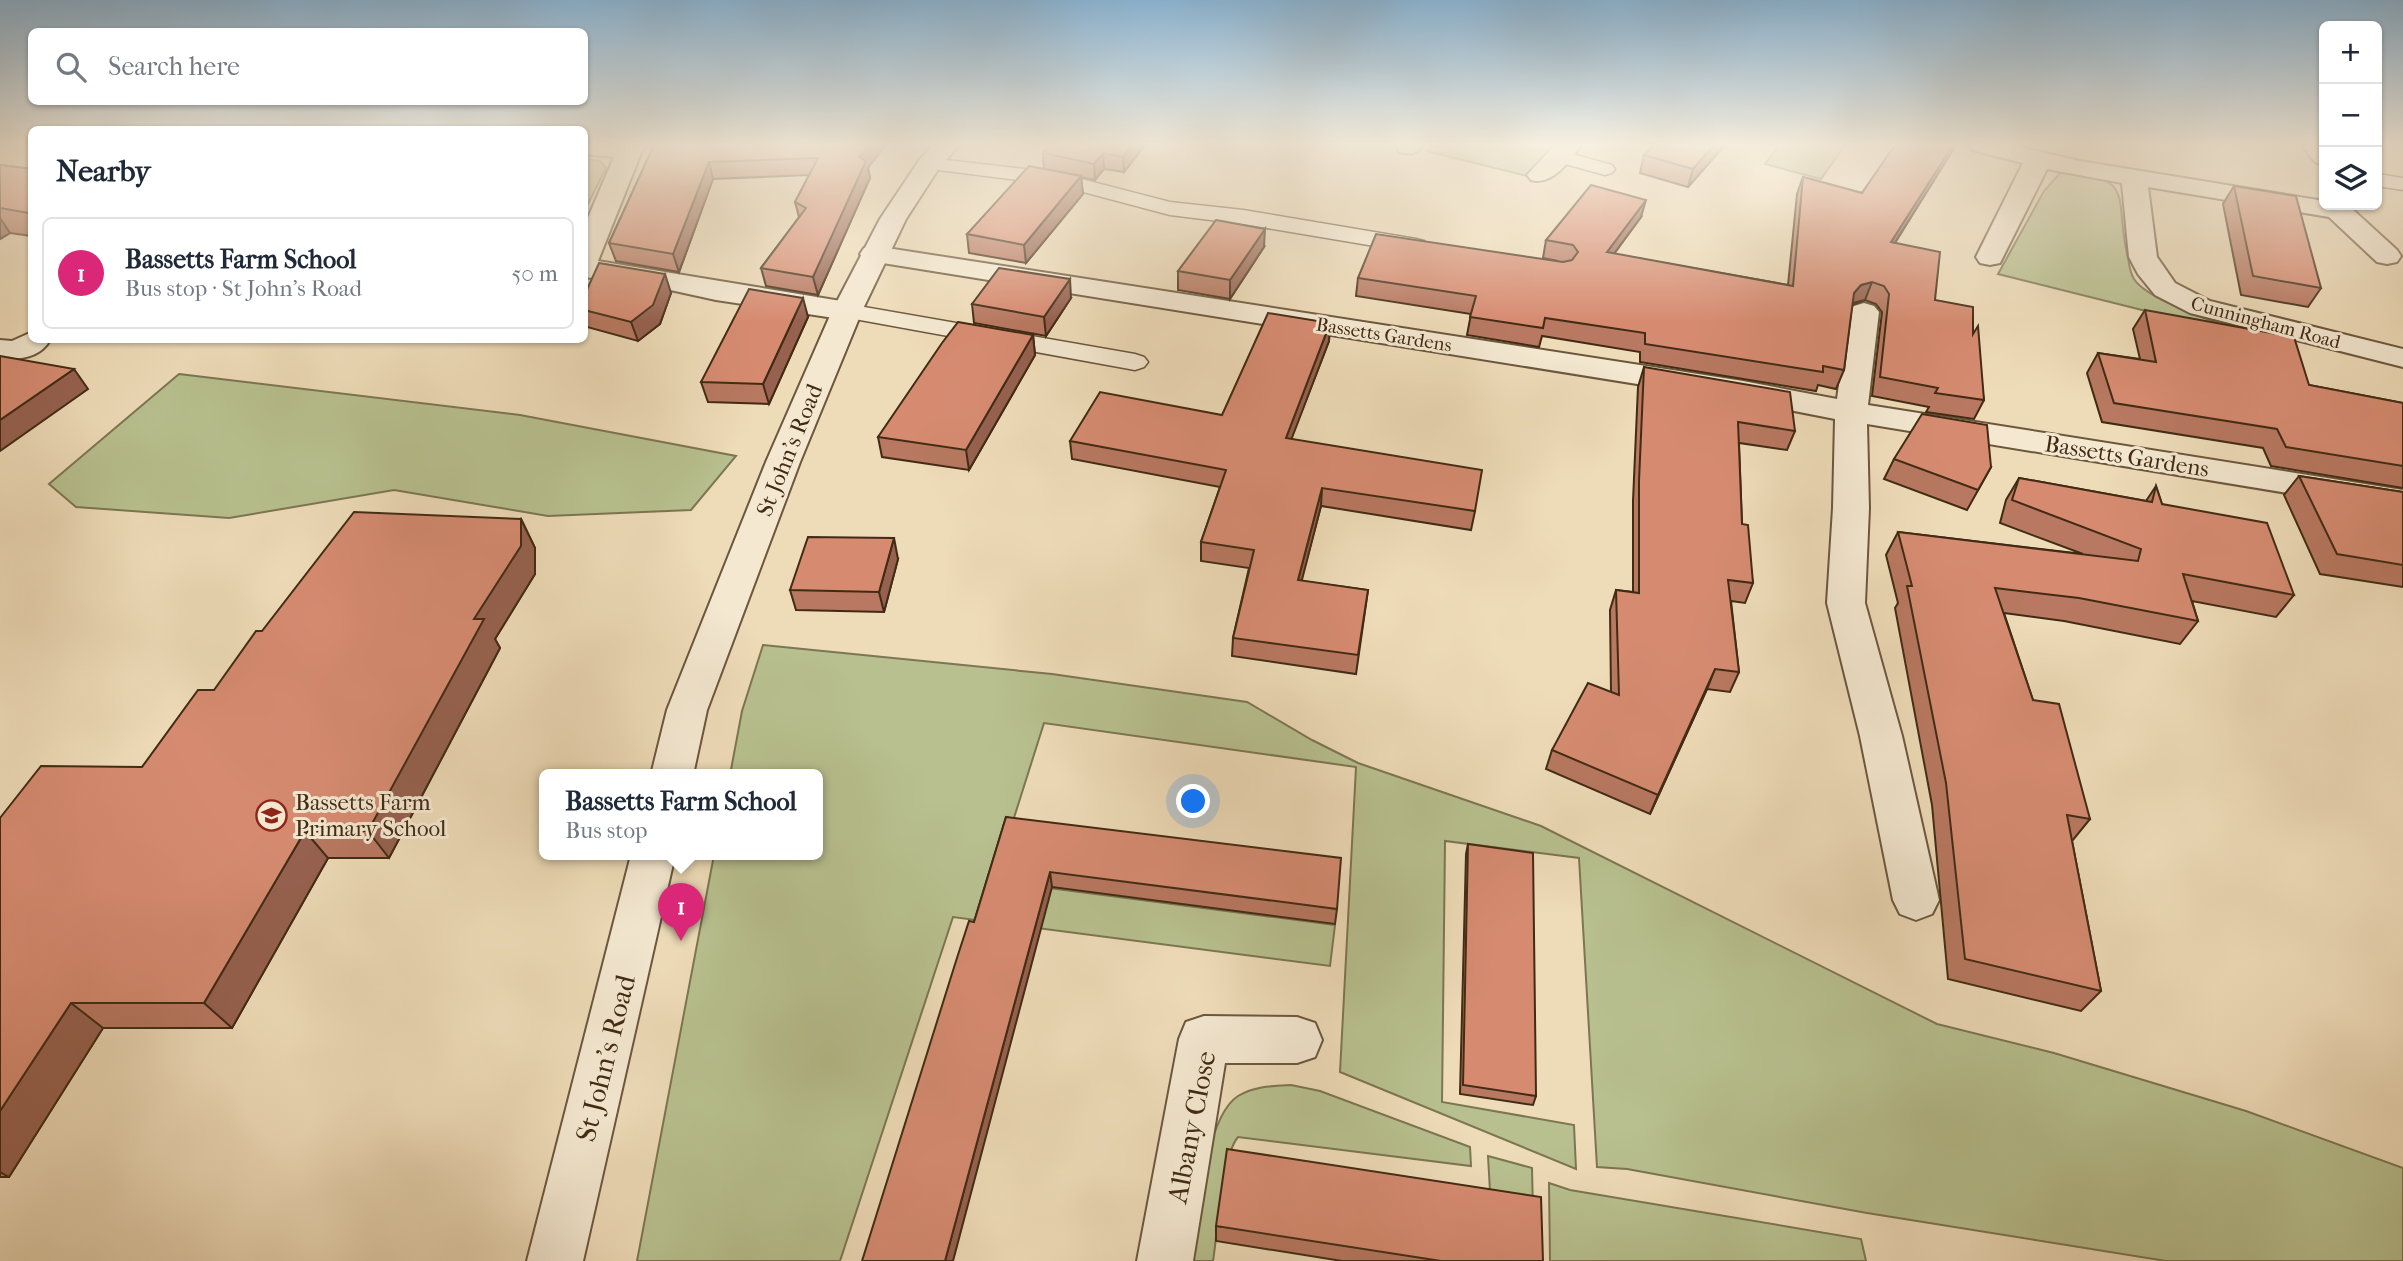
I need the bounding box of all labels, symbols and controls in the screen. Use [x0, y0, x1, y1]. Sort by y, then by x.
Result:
map controls [2319, 21, 2382, 210]
button: + [2319, 21, 2382, 84]
search box [28, 28, 588, 105]
icon: search [52, 48, 90, 86]
text: Search here [108, 51, 240, 82]
button: − [2319, 84, 2382, 147]
button: layers [2319, 147, 2382, 210]
text: Nearby [56, 154, 151, 189]
text: Bassetts Farm School [125, 244, 356, 275]
text: 1 [77, 260, 85, 287]
text: 50 m [511, 260, 558, 287]
text: Bus stop · St John's Road [125, 275, 362, 302]
street label: Cunningham Road [2189, 292, 2344, 354]
street label: Bassetts Gardens [1314, 313, 1453, 357]
street label: St John's Road [751, 380, 828, 520]
street label: Bassetts Gardens [2043, 430, 2211, 483]
popup [539, 769, 823, 860]
your location [1176, 784, 1210, 818]
text: Bassetts Farm School [565, 786, 797, 817]
place label: Bassetts Farm Primary School [295, 789, 447, 842]
school or university icon: Bassetts Farm Primary School [255, 798, 289, 832]
text: Bus stop [565, 817, 648, 844]
pin: 1 [658, 883, 704, 941]
street label: St John's Road [569, 971, 642, 1145]
street label: Albany Close [1160, 1048, 1222, 1207]

